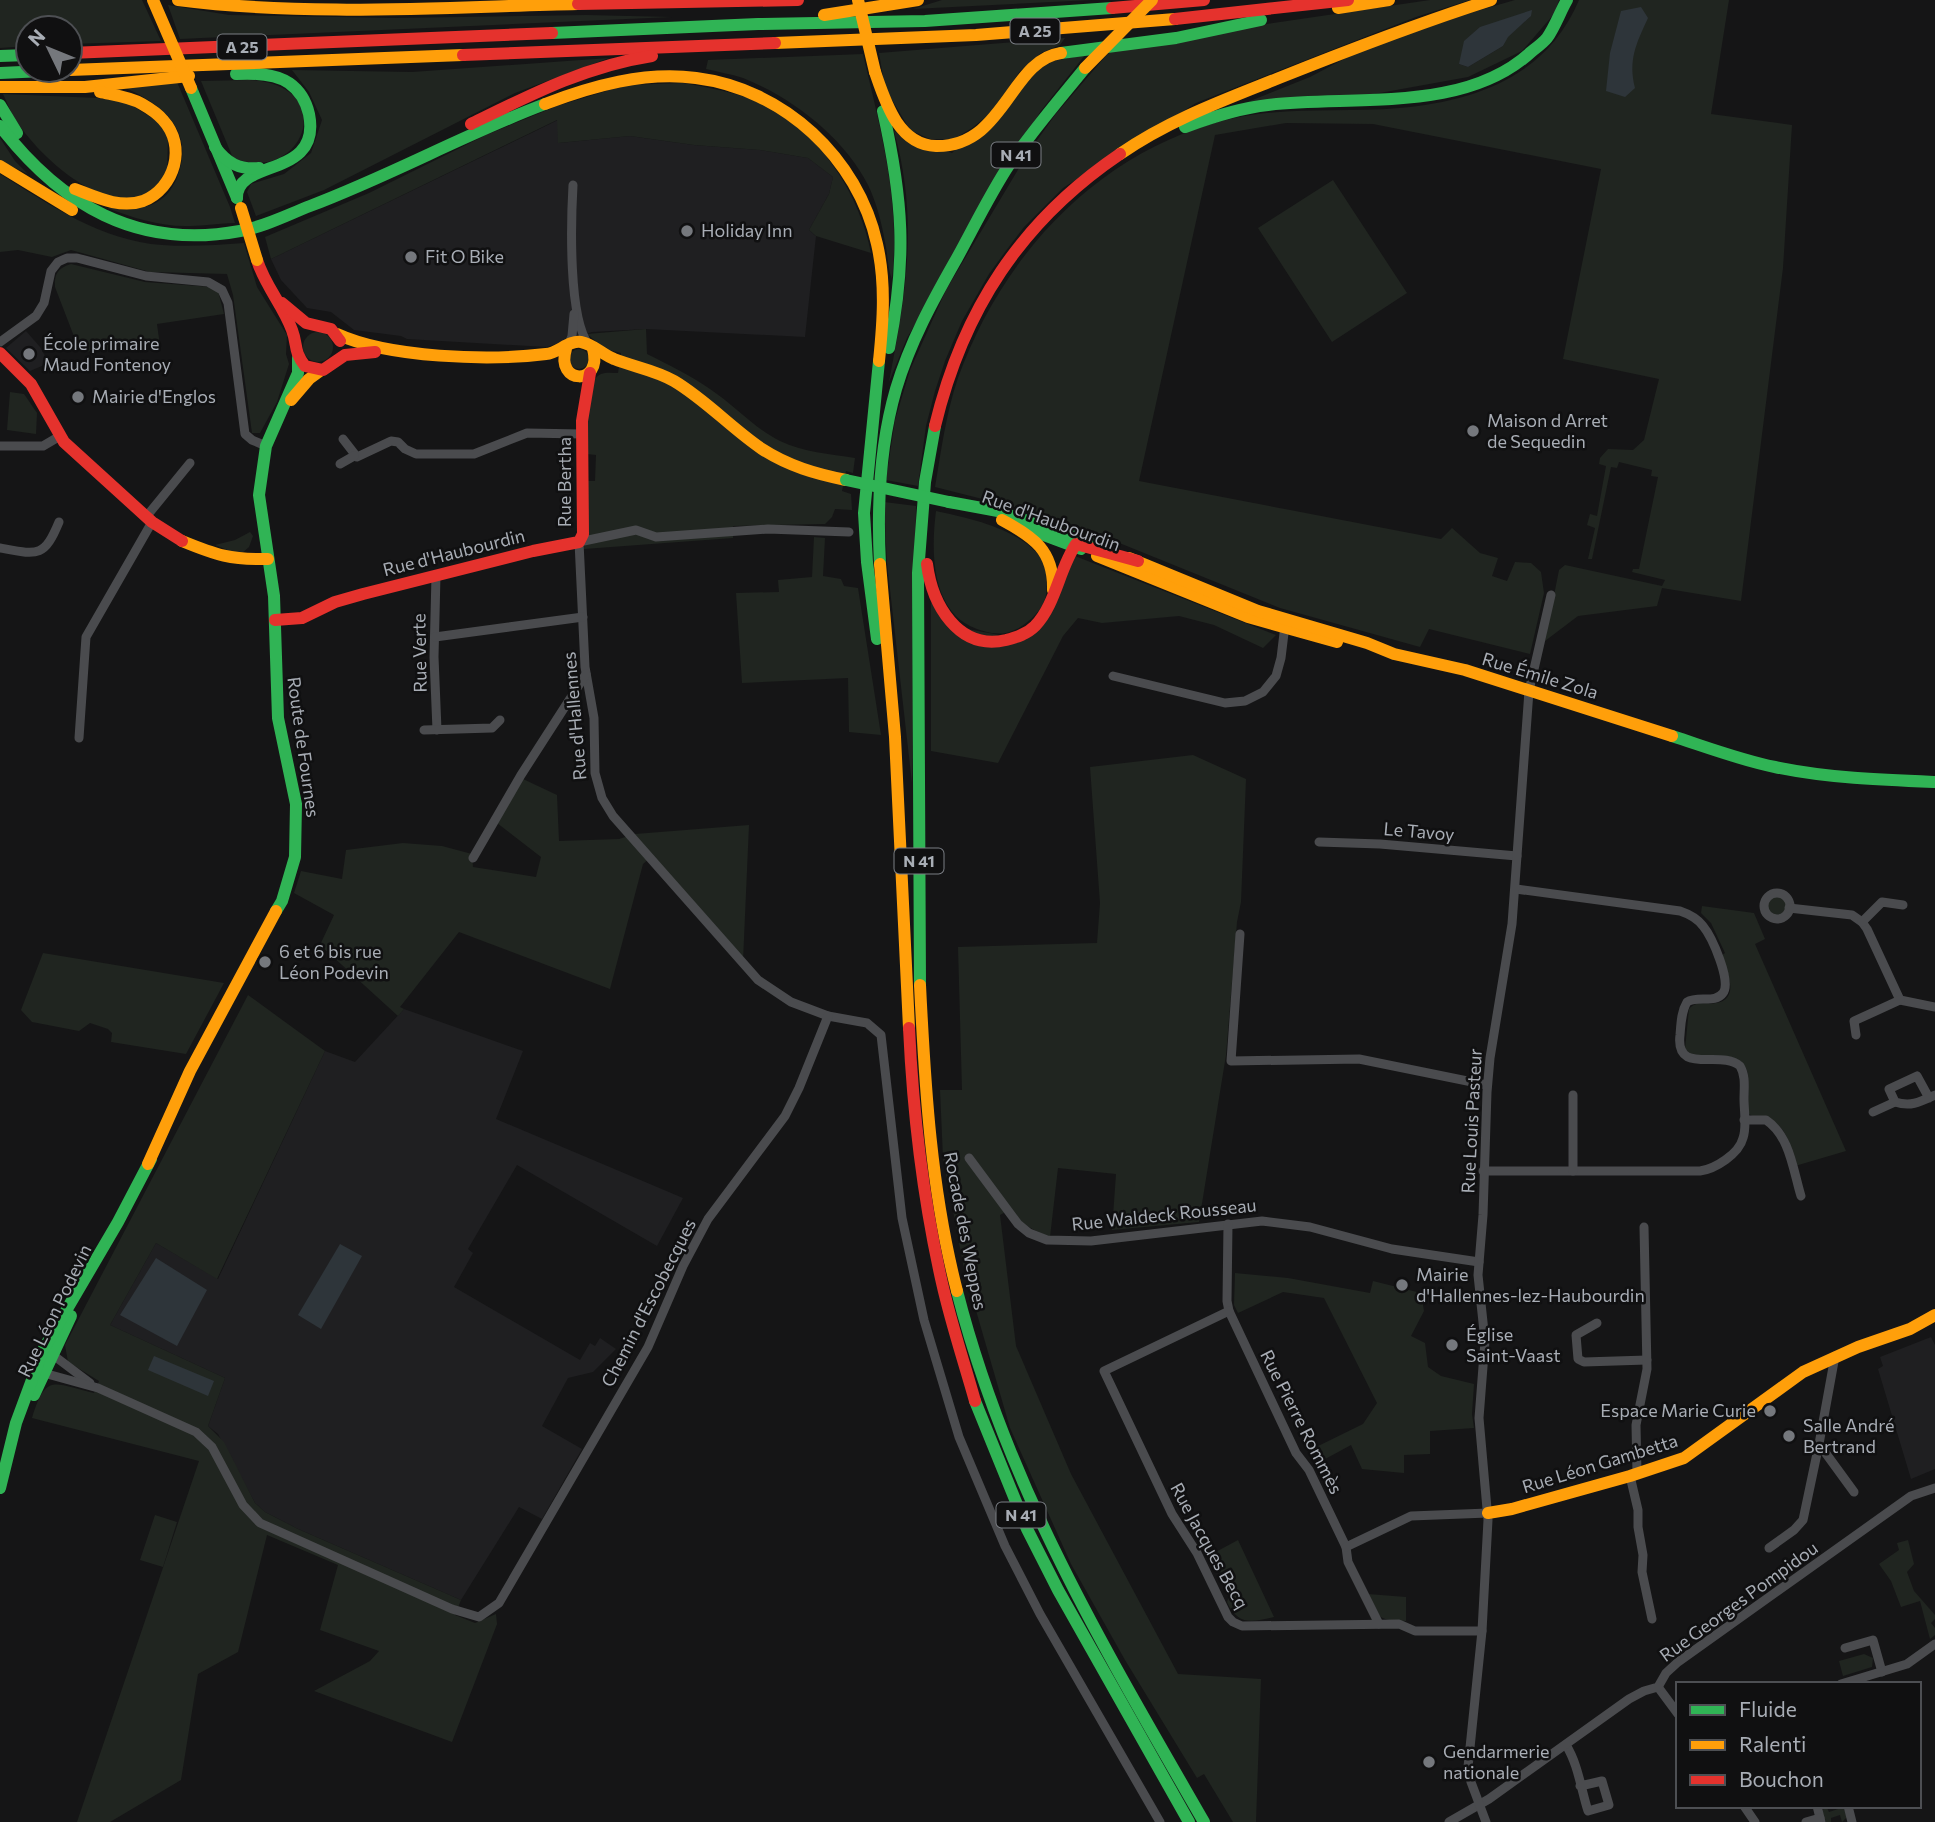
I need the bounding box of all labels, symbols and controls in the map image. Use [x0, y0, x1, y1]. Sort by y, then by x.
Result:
north arrow [14, 14, 84, 84]
road number: A 25 [1010, 19, 1060, 44]
text: N [23, 24, 49, 50]
road number: A 25 [218, 34, 266, 60]
road number: N 41 [992, 142, 1040, 168]
place label: Holiday Inn [701, 219, 792, 241]
marker: Holiday Inn [679, 223, 695, 239]
place label: Fit O Bike [425, 245, 504, 267]
marker: Fit O Bike [403, 249, 419, 265]
place label: École primaire Maud Fontenoy [43, 332, 171, 375]
marker: École primaire Maud Fontenoy [21, 346, 37, 362]
place label: Mairie d'Englos [92, 385, 216, 407]
marker: Mairie d'Englos [70, 389, 86, 405]
place label: Maison d Arret de Sequedin [1487, 409, 1608, 452]
marker: Maison d Arret de Sequedin [1465, 423, 1481, 439]
street label: Rue Bertha [553, 437, 575, 527]
street label: Rue d'Haubourdin [979, 485, 1124, 555]
street label: Rue d'Haubourdin [380, 524, 527, 580]
street label: Rue Verte [407, 613, 431, 693]
street label: Rue Émile Zola [1480, 647, 1601, 703]
street label: Rue d'Hallennes [557, 651, 591, 781]
street label: Route de Fournes [283, 675, 325, 819]
street label: Le Tavoy [1383, 817, 1455, 845]
road number: N 41 [894, 848, 944, 874]
place label: 6 et 6 bis rue Léon Podevin [279, 940, 389, 983]
marker: 6 et 6 bis rue Léon Podevin [257, 954, 273, 970]
street label: Rue Louis Pasteur [1456, 1048, 1486, 1194]
street label: Rocade des Weppes [940, 1150, 992, 1312]
street label: Rue Waldeck Rousseau [1070, 1193, 1258, 1235]
street label: Chemin d'Escobecques [596, 1215, 700, 1390]
street label: Rue Léon Podevin [12, 1241, 96, 1380]
place label: Mairie d'Hallennes-lez-Haubourdin [1416, 1263, 1645, 1306]
marker: Mairie d'Hallennes-lez-Haubourdin [1394, 1277, 1410, 1293]
place label: Église Saint-Vaast [1466, 1323, 1561, 1366]
marker: Église Saint-Vaast [1444, 1337, 1460, 1353]
street label: Rue Pierre Rommès [1256, 1346, 1348, 1497]
place label: Espace Marie Curie [1600, 1399, 1756, 1421]
marker: Espace Marie Curie [1762, 1403, 1778, 1419]
place label: Salle André Bertrand [1803, 1414, 1895, 1457]
marker: Salle André Bertrand [1781, 1428, 1797, 1444]
street label: Rue Léon Gambetta [1519, 1429, 1680, 1497]
street label: Rue Jacques Becq [1166, 1479, 1254, 1612]
road number: N 41 [996, 1502, 1046, 1527]
street label: Rue Georges Pompidou [1655, 1536, 1822, 1666]
legend [1676, 1682, 1921, 1808]
text: Fluide [1739, 1696, 1797, 1721]
text: Ralenti [1739, 1731, 1806, 1756]
place label: Gendarmerie nationale [1443, 1740, 1550, 1783]
marker: Gendarmerie nationale [1421, 1754, 1437, 1770]
text: Bouchon [1739, 1766, 1824, 1791]

